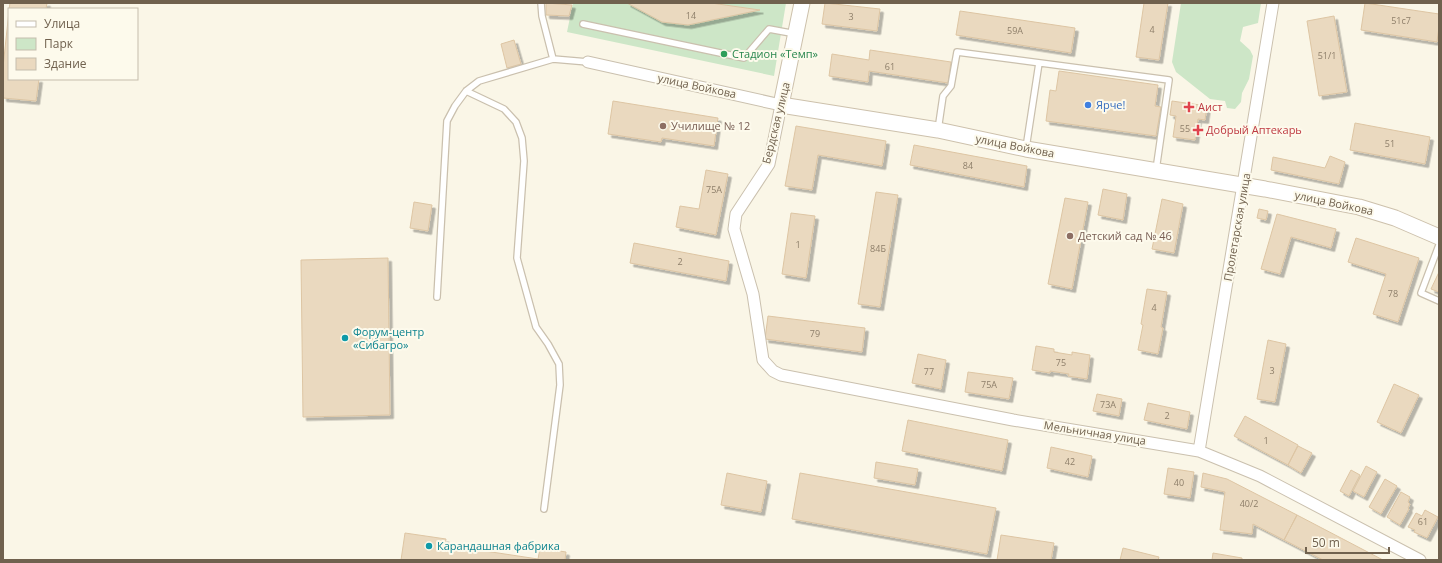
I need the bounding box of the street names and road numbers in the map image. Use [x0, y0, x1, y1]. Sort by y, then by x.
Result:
street label: улица Войкова [656, 70, 738, 101]
street label: Бердская улица [758, 80, 793, 165]
street label: улица Войкова [974, 131, 1056, 161]
street label: Пролетарская улица [1220, 172, 1253, 282]
street label: улица Войкова [1293, 187, 1375, 218]
street label: Мельничная улица [1043, 417, 1147, 448]

